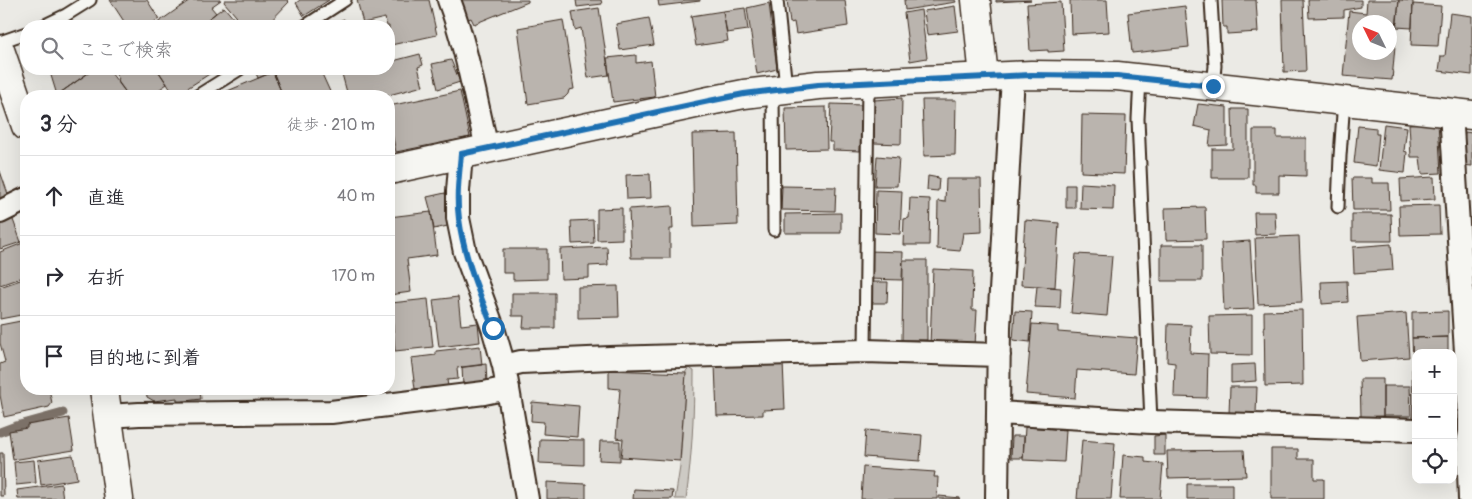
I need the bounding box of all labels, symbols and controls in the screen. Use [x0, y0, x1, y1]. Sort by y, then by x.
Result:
north arrow [1352, 15, 1397, 60]
search box [20, 20, 395, 75]
icon: search [38, 34, 66, 62]
text: ここで検索 [78, 38, 173, 62]
route end [1202, 75, 1225, 98]
text: 3 分 [40, 111, 77, 138]
text: 徒歩 · 210 m [287, 115, 375, 135]
icon: ahead [40, 182, 68, 210]
text: 直進 [87, 186, 125, 210]
text: 40 m [337, 186, 375, 206]
icon: right [40, 262, 68, 290]
text: 右折 [87, 266, 125, 290]
text: 170 m [332, 266, 375, 286]
route start [482, 317, 505, 340]
icon: arrive [40, 342, 68, 370]
text: 目的地に到着 [87, 346, 201, 370]
map controls [1412, 349, 1457, 484]
button: + [1412, 349, 1457, 394]
button: − [1412, 394, 1457, 439]
button: locate [1412, 439, 1457, 484]

